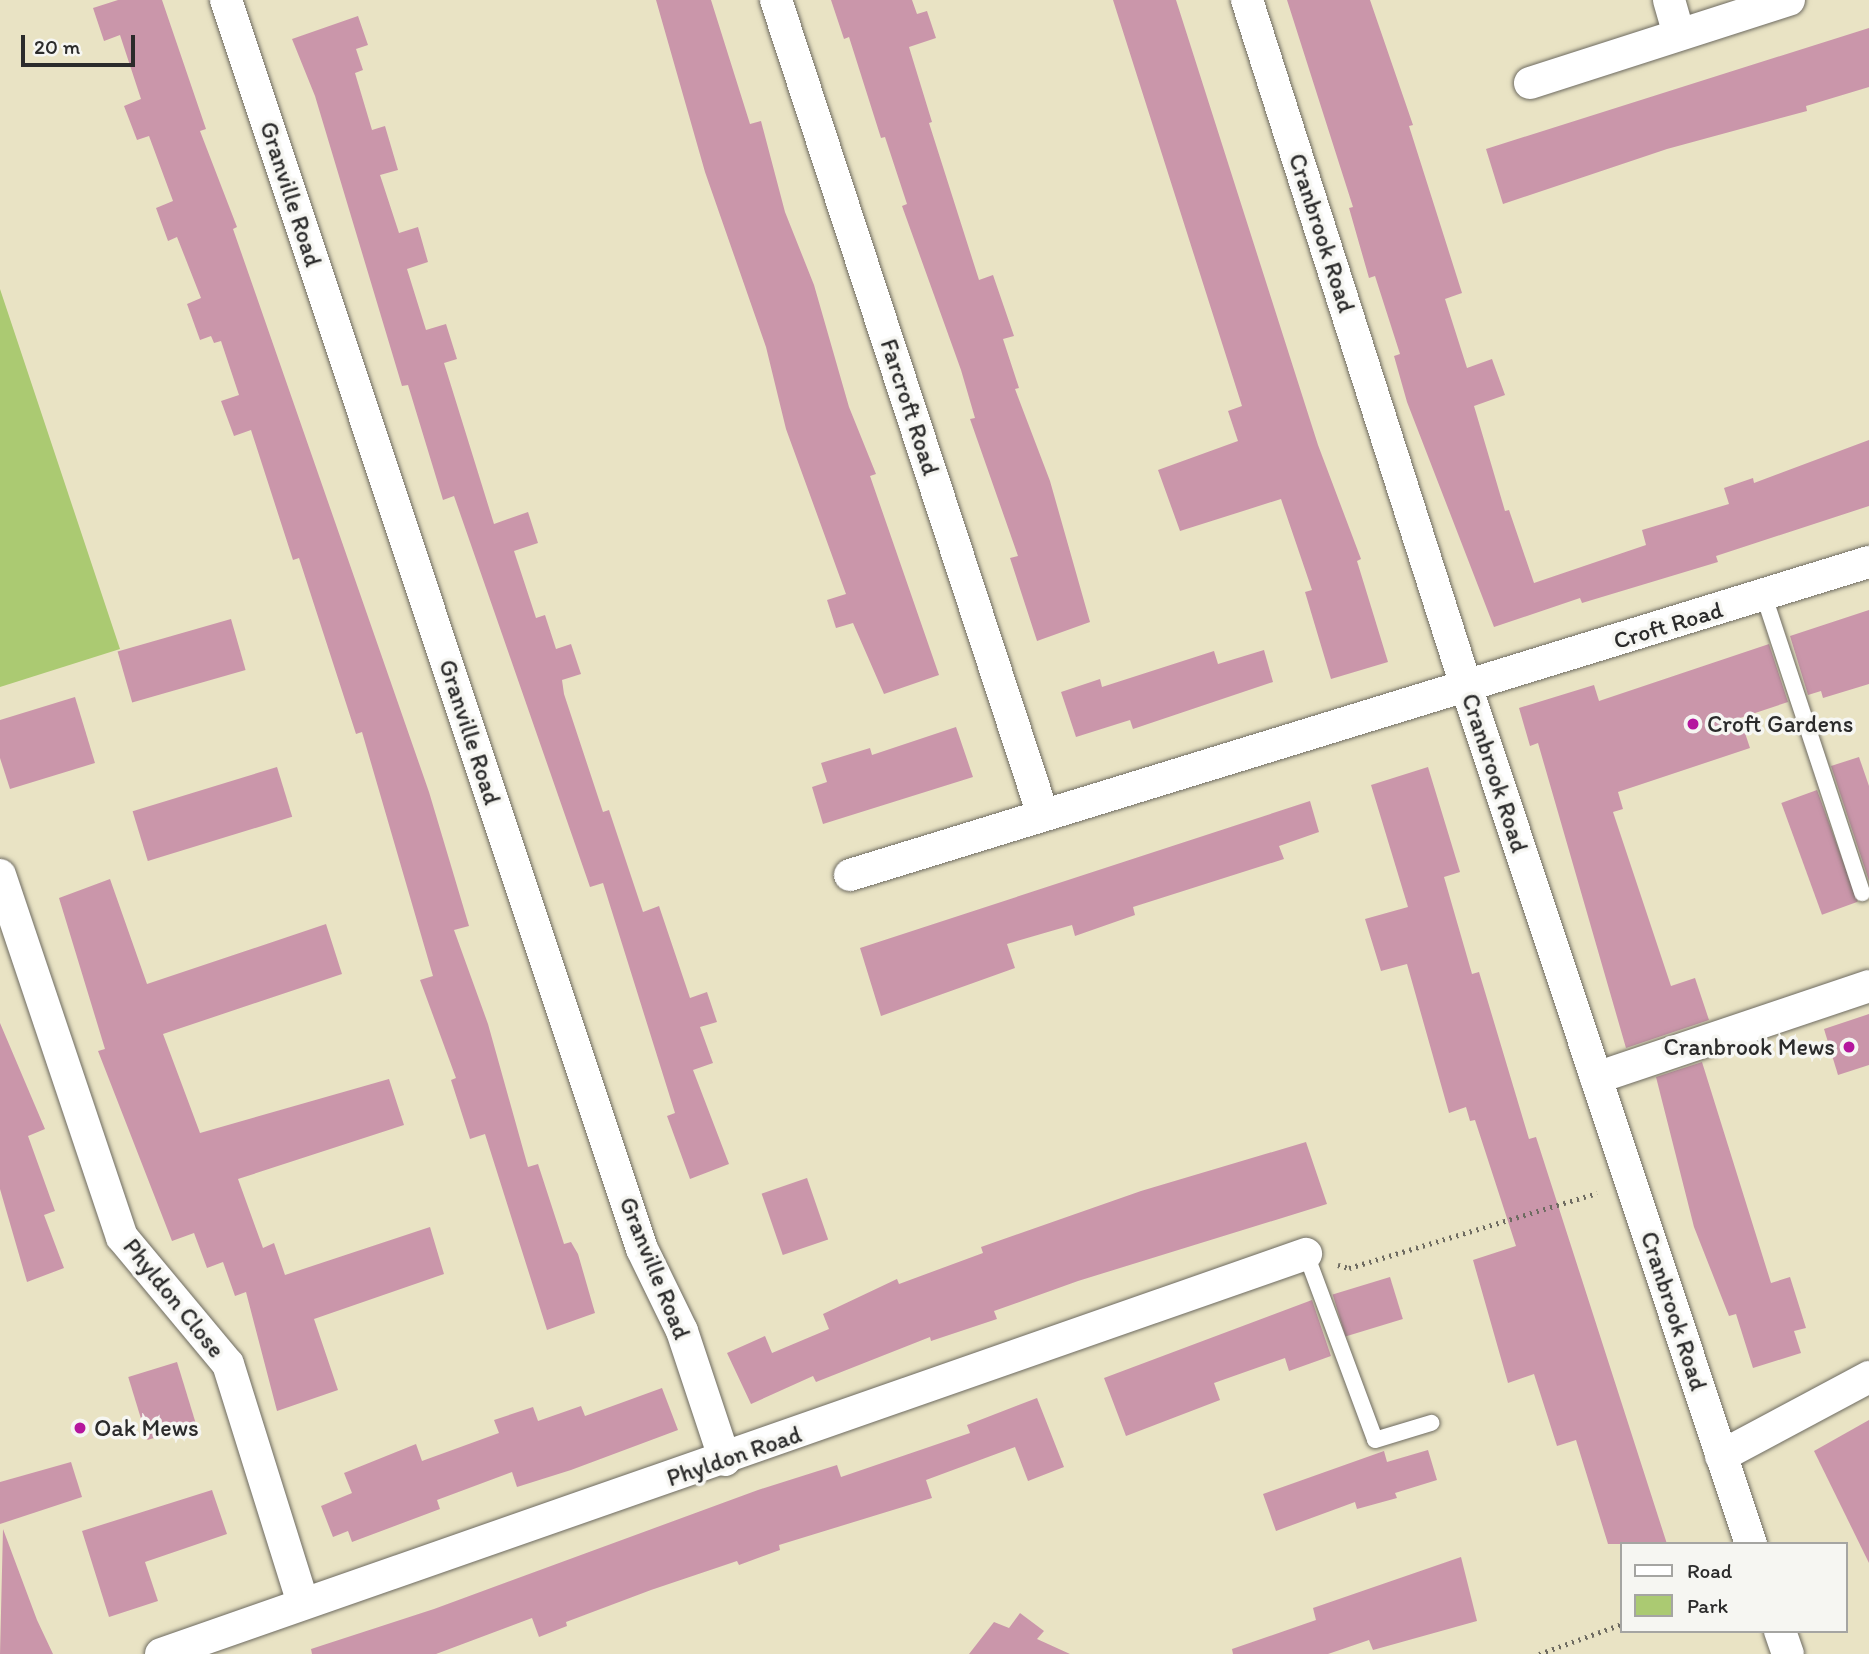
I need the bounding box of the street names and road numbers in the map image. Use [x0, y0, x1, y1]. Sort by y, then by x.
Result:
street label: Granville Road [254, 118, 328, 270]
street label: Cranbrook Road [1283, 150, 1361, 316]
street label: Farcroft Road [875, 336, 945, 478]
street label: Croft Road [1610, 595, 1726, 655]
street label: Granville Road [433, 656, 507, 808]
street label: Cranbrook Road [1456, 690, 1534, 856]
street label: Granville Road [613, 1193, 697, 1343]
street label: Cranbrook Road [1635, 1228, 1713, 1394]
street label: Phyldon Close [117, 1233, 231, 1363]
street label: Phyldon Road [663, 1420, 805, 1492]

